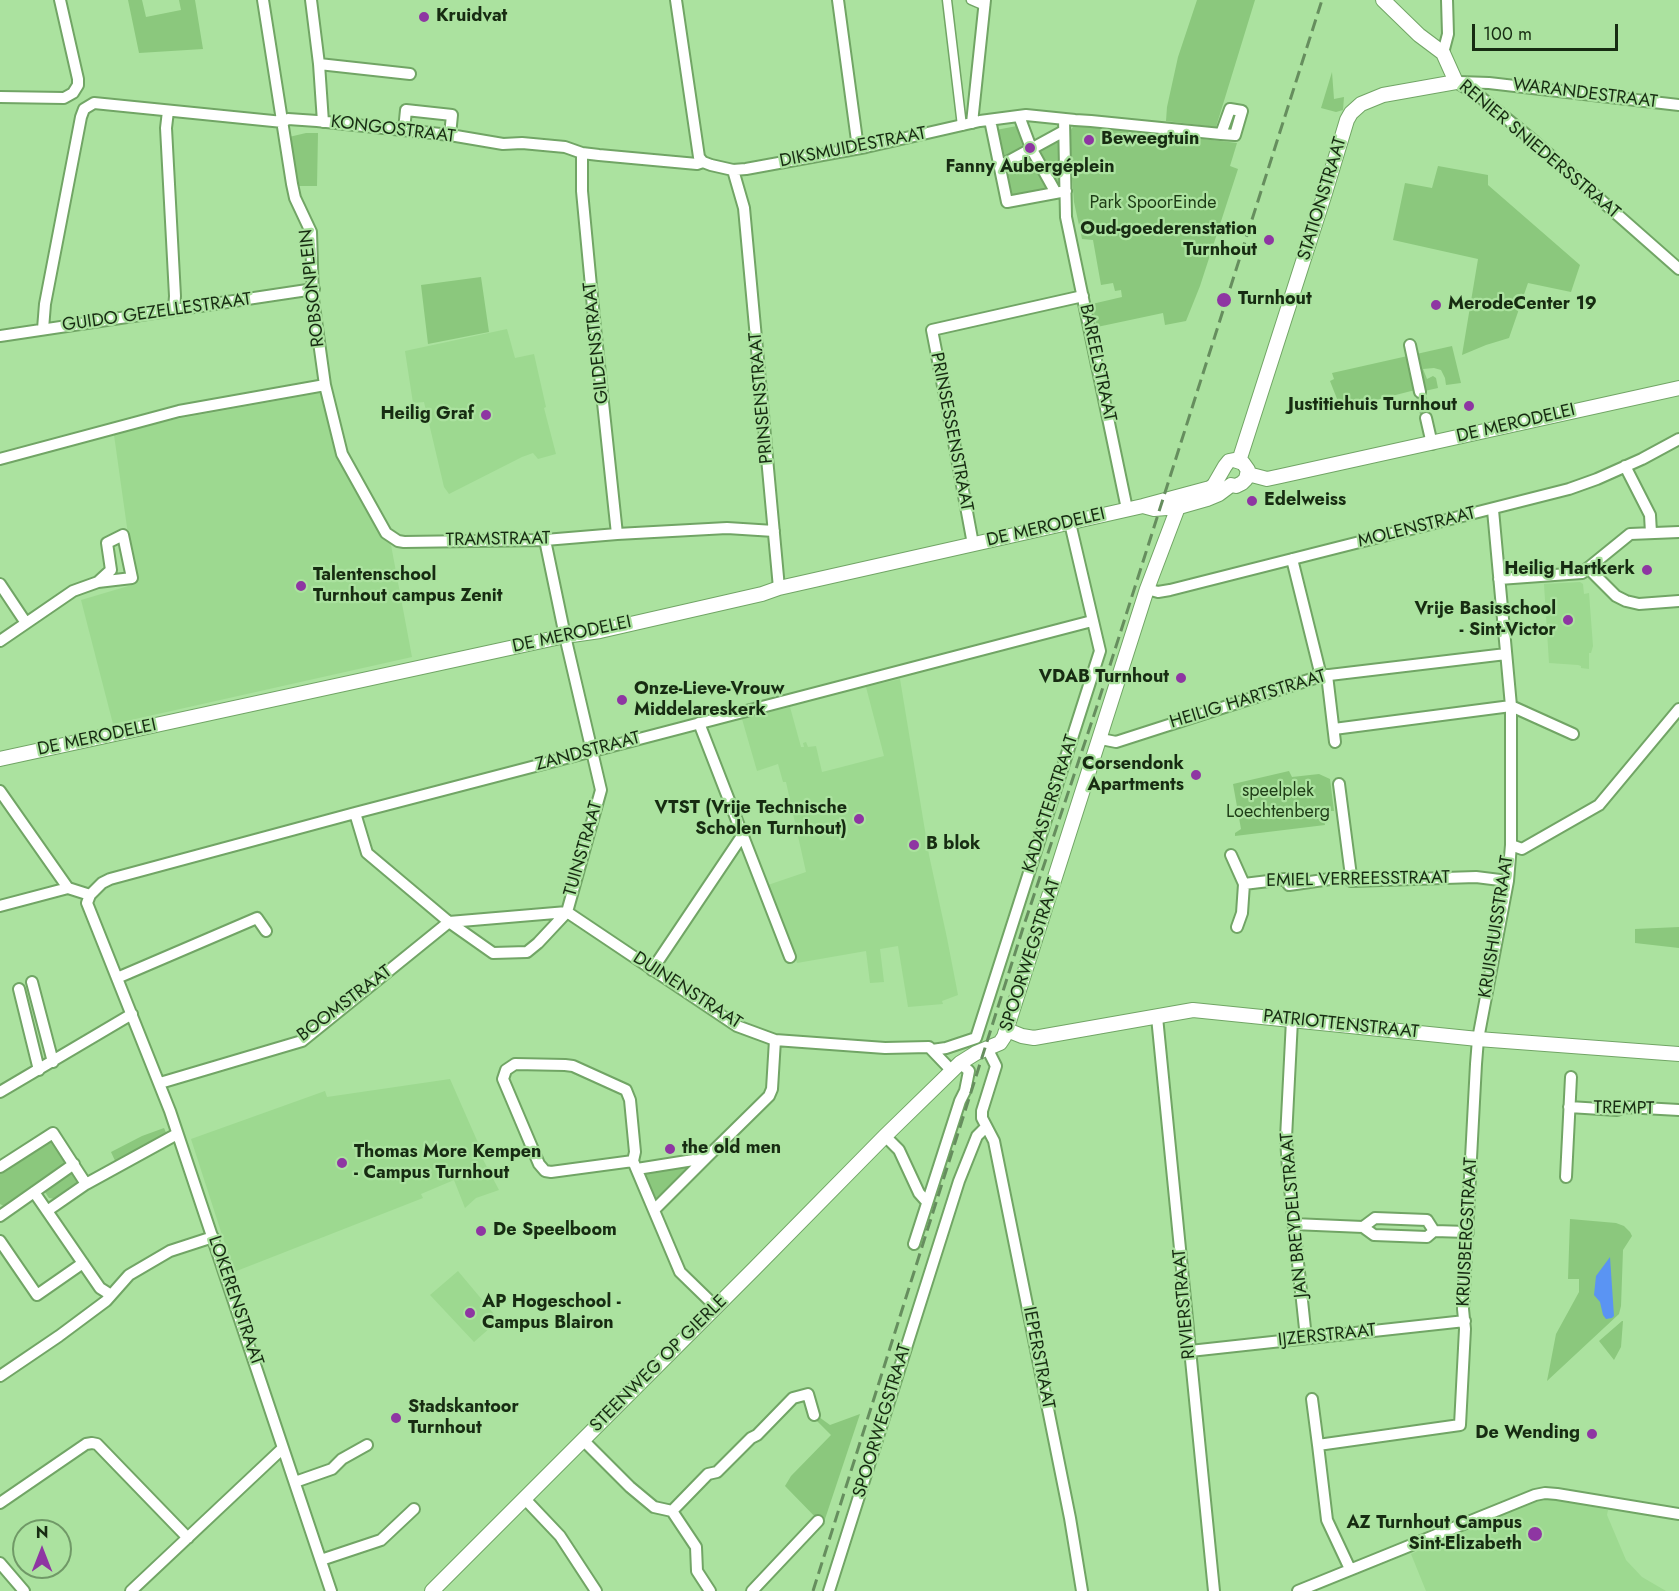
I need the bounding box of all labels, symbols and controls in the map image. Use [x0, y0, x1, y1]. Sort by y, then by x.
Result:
place label: Kruidvat [436, 6, 507, 28]
marker: Kruidvat [417, 10, 431, 24]
scale bar [1475, 12, 1620, 50]
text: 100 m [1483, 21, 1532, 47]
street label: WARANDESTRAAT [1511, 74, 1659, 114]
street label: RENIER SNIEDERSSTRAAT [1454, 76, 1624, 224]
street label: KONGOSTRAAT [329, 112, 457, 148]
street label: DIKSMUIDESTRAAT [778, 123, 928, 173]
place label: Beweegtuin [1101, 129, 1199, 151]
marker: Beweegtuin [1082, 133, 1096, 147]
street label: STATIONSTRAAT [1294, 135, 1352, 263]
marker: Fanny Aubergéplein [1023, 141, 1037, 155]
place label: Fanny Aubergéplein [945, 157, 1115, 179]
park label: Park SpoorEinde [1090, 193, 1216, 215]
place label: Oud-goederenstation Turnhout [1080, 219, 1257, 262]
street label: ROBSONPLEIN [296, 228, 330, 348]
marker: Oud-goederenstation Turnhout [1262, 233, 1276, 247]
street label: GILDENSTRAAT [580, 281, 614, 405]
street label: GUIDO GEZELLESTRAAT [61, 289, 253, 337]
place label: Turnhout [1238, 289, 1312, 311]
marker: Turnhout [1215, 291, 1233, 309]
place label: MerodeCenter 19 [1448, 294, 1597, 316]
marker: MerodeCenter 19 [1429, 298, 1443, 312]
street label: BAREELSTRAAT [1074, 302, 1120, 424]
street label: PRINSENSTRAAT [746, 331, 778, 465]
street label: PRINSESSENSTRAAT [925, 351, 977, 513]
place label: Justitiehuis Turnhout [1288, 395, 1457, 417]
marker: Justitiehuis Turnhout [1462, 399, 1476, 413]
street label: DE MERODELEI [1455, 400, 1577, 448]
place label: Heilig Graf [380, 404, 474, 426]
marker: Heilig Graf [479, 408, 493, 422]
place label: Edelweiss [1264, 490, 1346, 512]
marker: Edelweiss [1245, 494, 1259, 508]
street label: MOLENSTRAAT [1356, 503, 1478, 553]
street label: DE MERODELEI [985, 504, 1107, 552]
street label: TRAMSTRAAT [446, 528, 550, 552]
place label: Heilig Hartkerk [1504, 559, 1635, 581]
marker: Heilig Hartkerk [1640, 563, 1654, 577]
place label: Talentenschool Turnhout campus Zenit [313, 565, 502, 608]
marker: Talentenschool Turnhout campus Zenit [294, 579, 308, 593]
place label: Vrije Basisschool - Sint-Victor [1415, 599, 1556, 642]
street label: DE MERODELEI [511, 612, 633, 658]
marker: Vrije Basisschool - Sint-Victor [1561, 613, 1575, 627]
street label: HEILIG HARTSTRAAT [1167, 666, 1329, 734]
place label: VDAB Turnhout [1039, 667, 1169, 689]
marker: VDAB Turnhout [1174, 671, 1188, 685]
place label: Onze-Lieve-Vrouw Middelareskerk [634, 679, 784, 722]
marker: Onze-Lieve-Vrouw Middelareskerk [615, 693, 629, 707]
street label: DE MERODELEI [36, 715, 158, 761]
street label: ZANDSTRAAT [533, 728, 643, 776]
street label: KADASTERSTRAAT [1019, 732, 1083, 876]
place label: Corsendonk Apartments [1082, 754, 1184, 796]
marker: Corsendonk Apartments [1189, 768, 1203, 782]
park label: speelplek Loechtenberg [1226, 781, 1330, 824]
place label: VTST (Vrije Technische Scholen Turnhout) [654, 798, 847, 840]
street label: TUINSTRAAT [560, 799, 608, 899]
marker: VTST (Vrije Technische Scholen Turnhout) [852, 812, 866, 826]
place label: B blok [926, 834, 980, 856]
marker: B blok [907, 838, 921, 852]
street label: KRUISHUISSTRAAT [1475, 854, 1519, 1000]
street label: EMIEL VERREESSTRAAT [1266, 868, 1450, 892]
street label: SPOORWEGSTRAAT [996, 876, 1066, 1034]
street label: DUINENSTRAAT [629, 948, 745, 1034]
street label: BOOMSTRAAT [293, 961, 397, 1047]
street label: PATRIOTTENSTRAAT [1262, 1006, 1420, 1044]
street label: TREMPT [1594, 1098, 1654, 1120]
street label: JAN BREYDELSTRAAT [1277, 1132, 1313, 1298]
place label: the old men [682, 1138, 781, 1160]
place label: Thomas More Kempen - Campus Turnhout [354, 1142, 541, 1184]
marker: the old men [663, 1142, 677, 1156]
marker: Thomas More Kempen - Campus Turnhout [335, 1156, 349, 1170]
street label: KRUISBERGSTRAAT [1453, 1157, 1483, 1307]
place label: De Speelboom [493, 1220, 617, 1242]
marker: De Speelboom [474, 1224, 488, 1238]
street label: LOKERENSTRAAT [203, 1233, 267, 1369]
street label: RIVIERSTRAAT [1169, 1248, 1201, 1360]
street label: STEENWEG OP GIERLE [586, 1291, 732, 1437]
place label: AP Hogeschool - Campus Blairon [482, 1292, 621, 1334]
street label: IEPERSTRAAT [1017, 1305, 1059, 1411]
marker: AP Hogeschool - Campus Blairon [463, 1306, 477, 1320]
street label: IJZERSTRAAT [1277, 1320, 1377, 1352]
street label: SPOORWEGSTRAAT [849, 1342, 917, 1500]
place label: Stadskantoor Turnhout [408, 1397, 519, 1440]
marker: Stadskantoor Turnhout [389, 1411, 403, 1425]
place label: De Wending [1475, 1423, 1580, 1445]
marker: De Wending [1585, 1427, 1599, 1441]
place label: AZ Turnhout Campus Sint-Elizabeth [1346, 1513, 1522, 1556]
north arrow [12, 1519, 72, 1579]
text: N [36, 1521, 48, 1544]
marker: AZ Turnhout Campus Sint-Elizabeth [1526, 1525, 1544, 1543]

